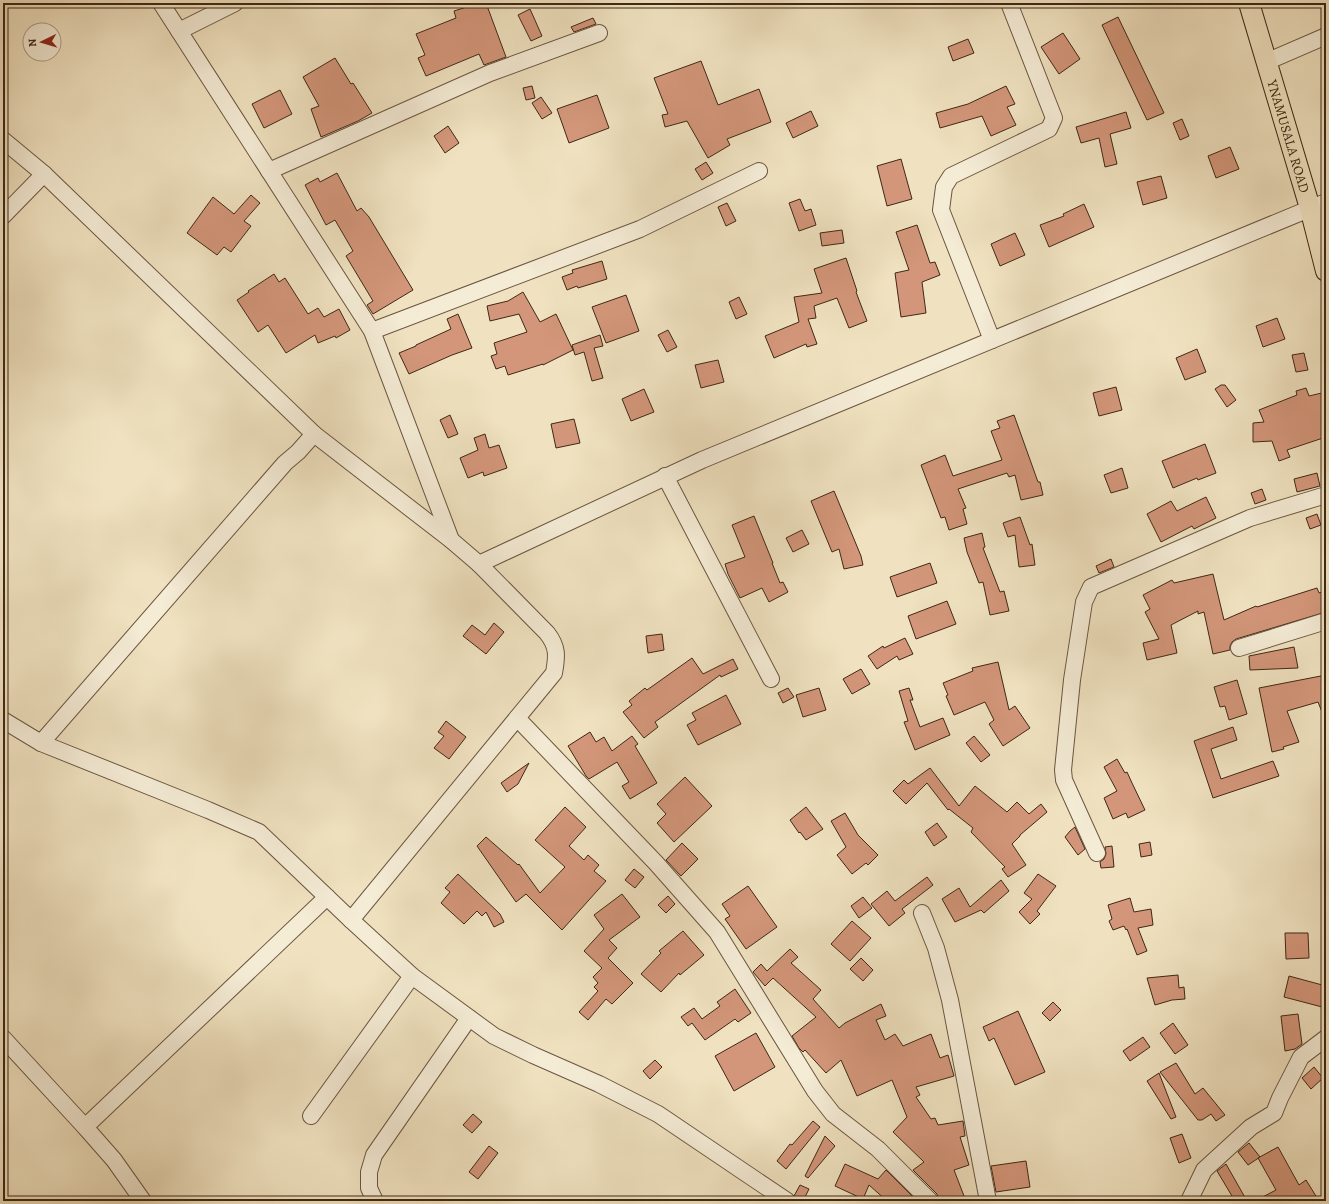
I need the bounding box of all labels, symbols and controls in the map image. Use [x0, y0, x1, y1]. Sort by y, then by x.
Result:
north arrow [22, 22, 62, 62]
text: N [25, 38, 40, 47]
street label: YNAMUSALA ROAD [1263, 76, 1314, 195]

